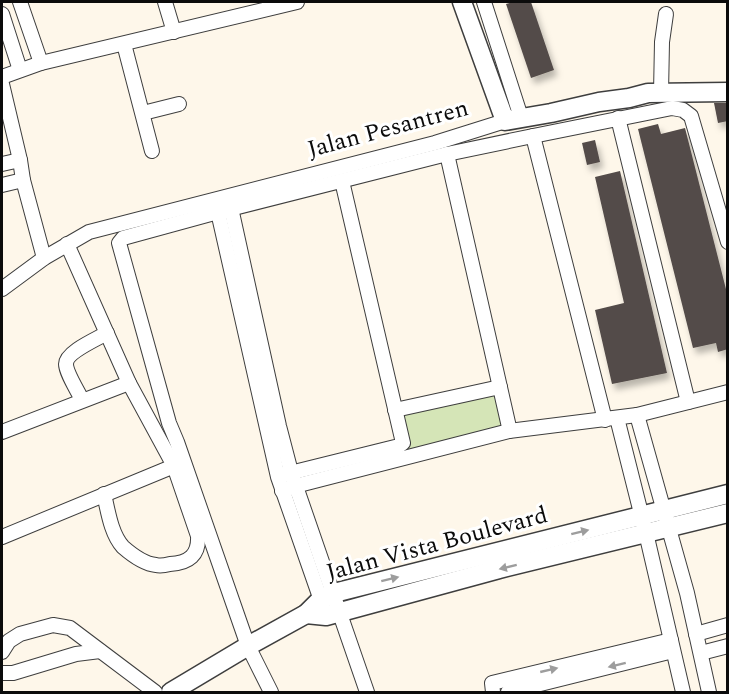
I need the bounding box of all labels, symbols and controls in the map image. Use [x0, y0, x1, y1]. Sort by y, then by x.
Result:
street label: Jalan Pesantren [303, 90, 473, 168]
street label: Jalan Vista Boulevard [322, 497, 552, 591]
one-way arrow [570, 526, 589, 536]
one-way arrow [498, 563, 517, 573]
one-way arrow [381, 573, 400, 583]
one-way arrow [607, 661, 626, 671]
one-way arrow [540, 664, 558, 674]

